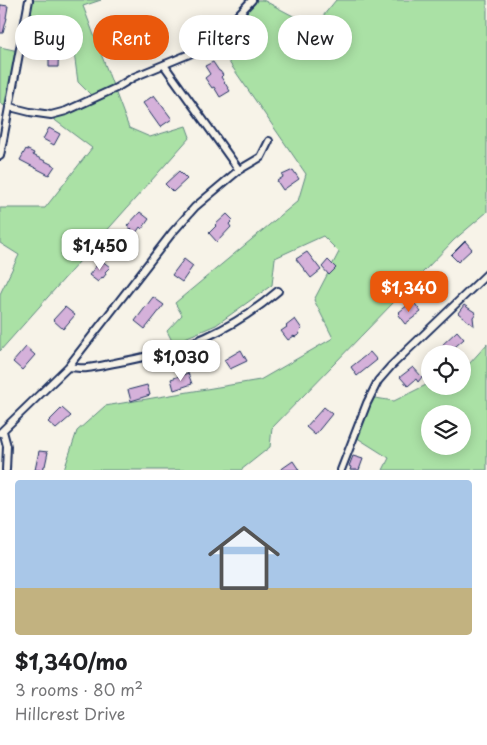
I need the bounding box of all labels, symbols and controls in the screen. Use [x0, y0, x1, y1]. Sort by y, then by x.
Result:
chip: Buy [15, 15, 83, 60]
chip: Rent [93, 15, 169, 60]
chip: Filters [179, 15, 268, 60]
chip: New [278, 15, 352, 60]
pin: $1,450 [59, 228, 141, 271]
text: $1,450 [73, 233, 127, 257]
pin: $1,340 [368, 270, 450, 313]
text: $1,340 [381, 275, 437, 299]
pin: $1,030 [140, 340, 222, 382]
text: $1,030 [153, 344, 209, 368]
map controls [421, 345, 471, 455]
button: locate [421, 345, 471, 395]
button: layers [421, 405, 471, 455]
icon: home [199, 513, 289, 603]
text: $1,340/mo [15, 645, 127, 677]
text: 3 rooms · 80 m² [15, 677, 143, 701]
text: Hillcrest Drive [15, 701, 125, 725]

